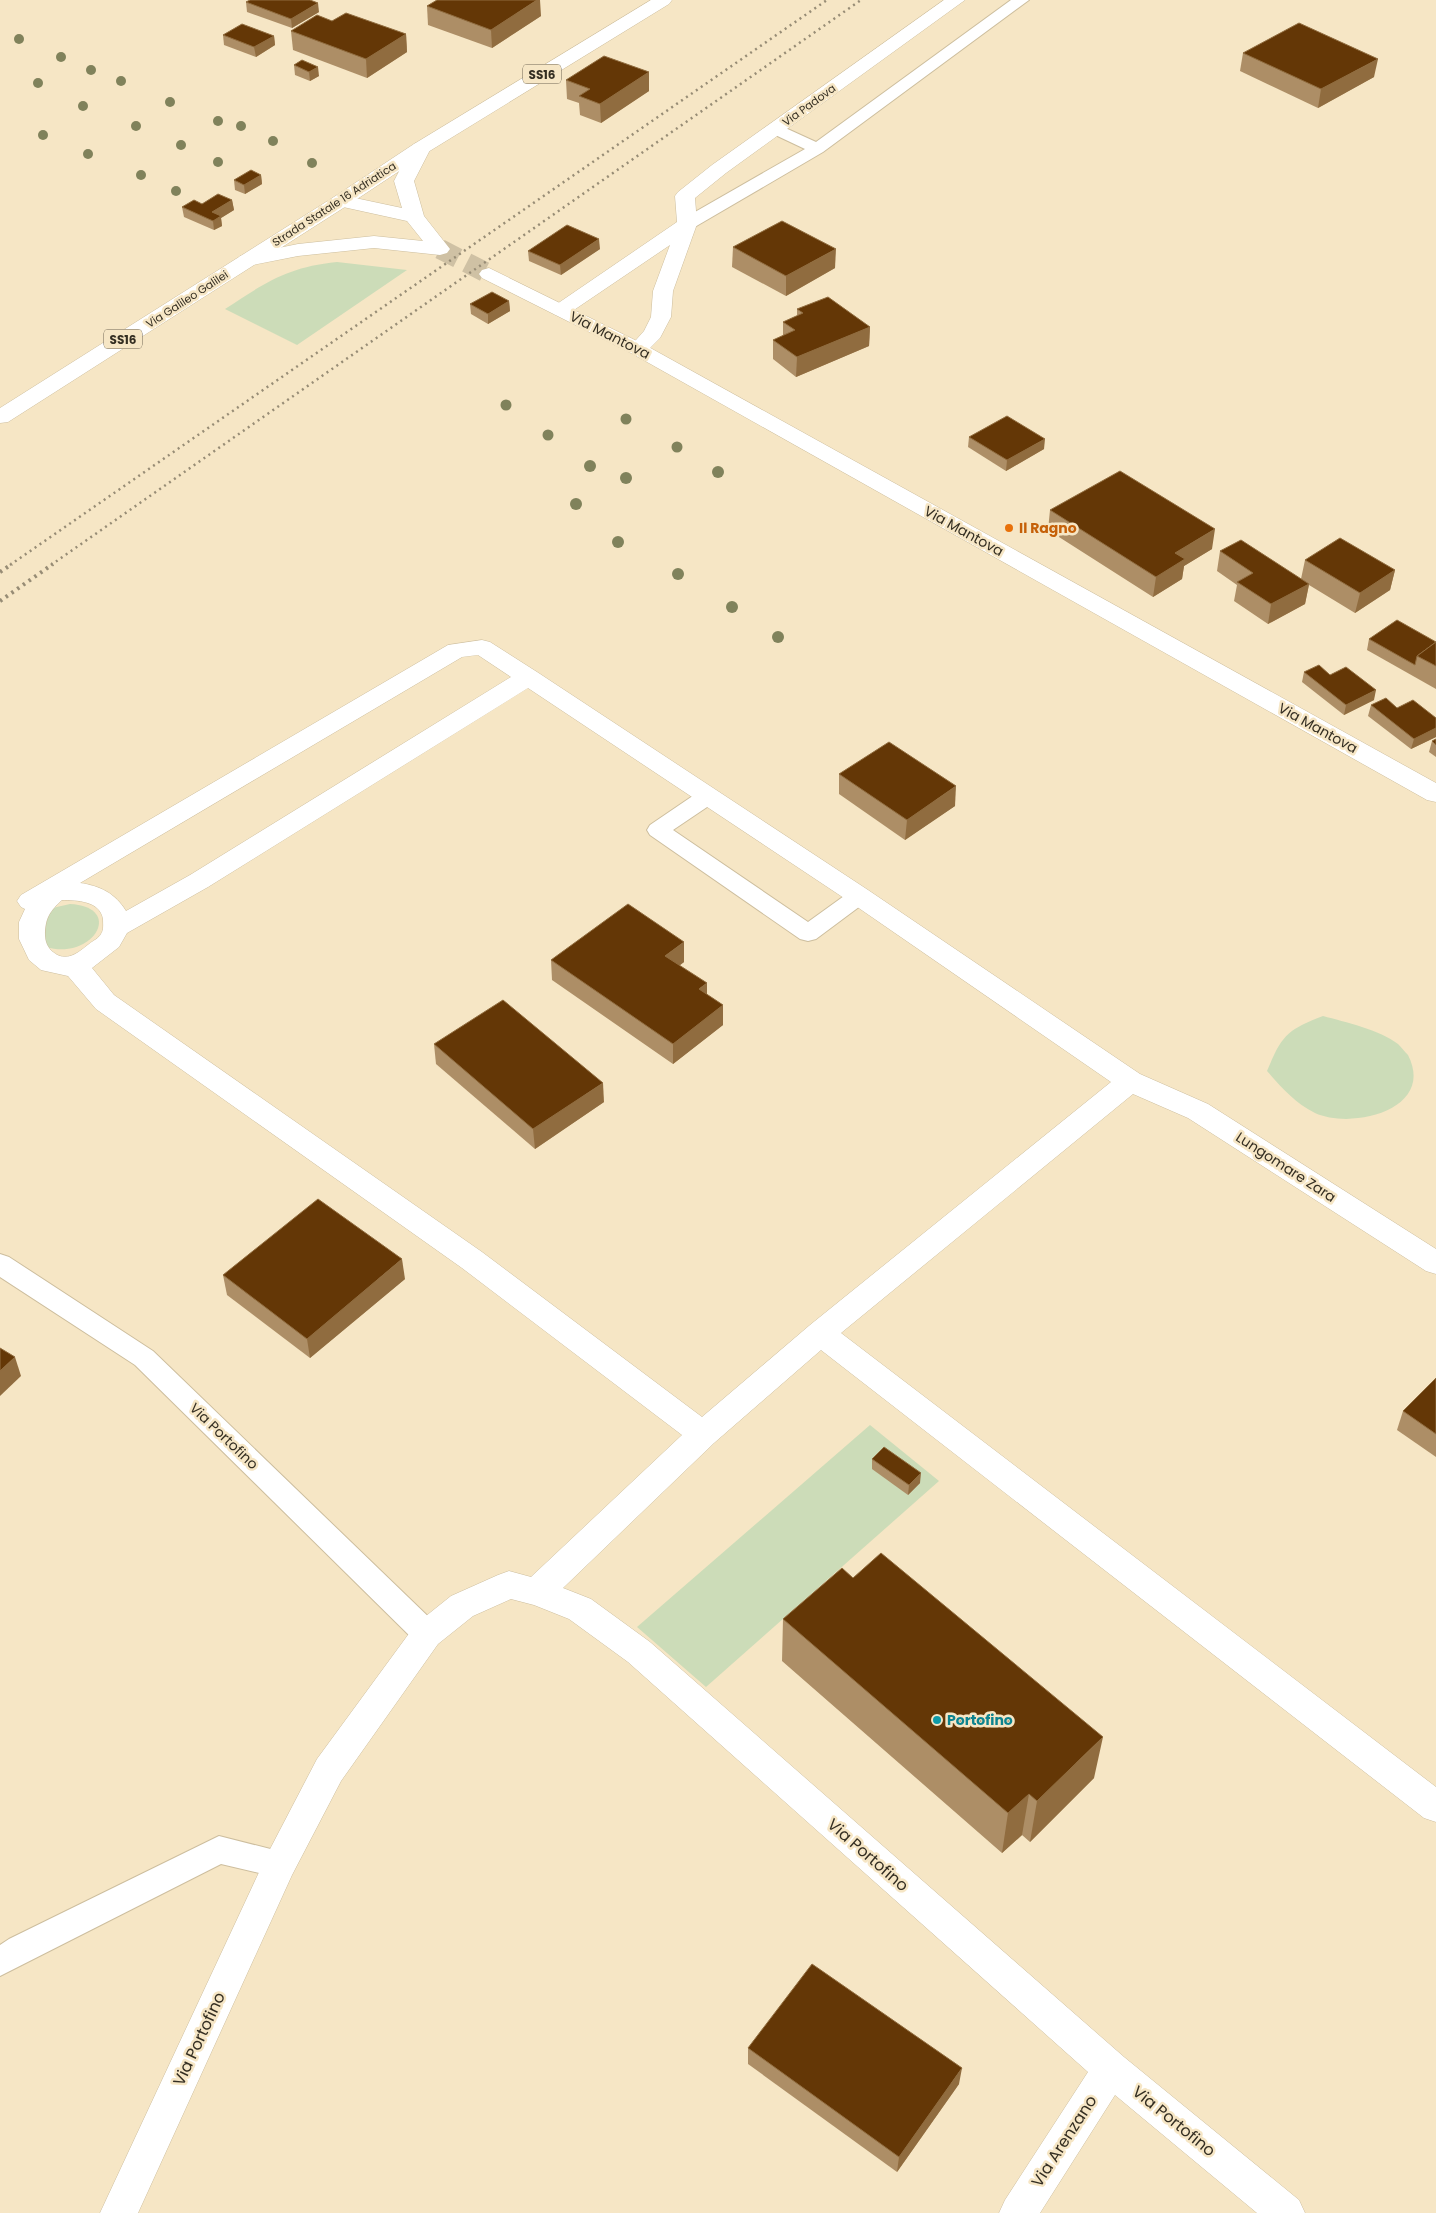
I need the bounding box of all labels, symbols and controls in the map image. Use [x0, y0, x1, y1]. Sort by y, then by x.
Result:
road number: SS16 [523, 64, 561, 84]
street label: Via Padova [779, 80, 839, 130]
street label: Strada Statale 16 Adriatica [269, 158, 399, 250]
street label: Via Galileo Galilei [143, 266, 231, 332]
street label: Via Mantova [566, 306, 654, 364]
road number: SS16 [104, 329, 142, 348]
street label: Via Mantova [921, 501, 1007, 561]
place label: Il Ragno [1019, 518, 1077, 538]
marker: Il Ragno [1003, 522, 1015, 534]
street label: Via Mantova [1275, 698, 1361, 758]
street label: Lungomare Zara [1232, 1127, 1340, 1207]
street label: Via Portofino [185, 1398, 263, 1474]
place label: Portofino [947, 1710, 1013, 1730]
marker: Portofino [931, 1714, 943, 1726]
street label: Via Portofino [822, 1813, 914, 1897]
street label: Via Portofino [167, 1988, 231, 2090]
street label: Via Portofino [1127, 2080, 1221, 2162]
street label: Via Arenzano [1026, 2091, 1102, 2191]

